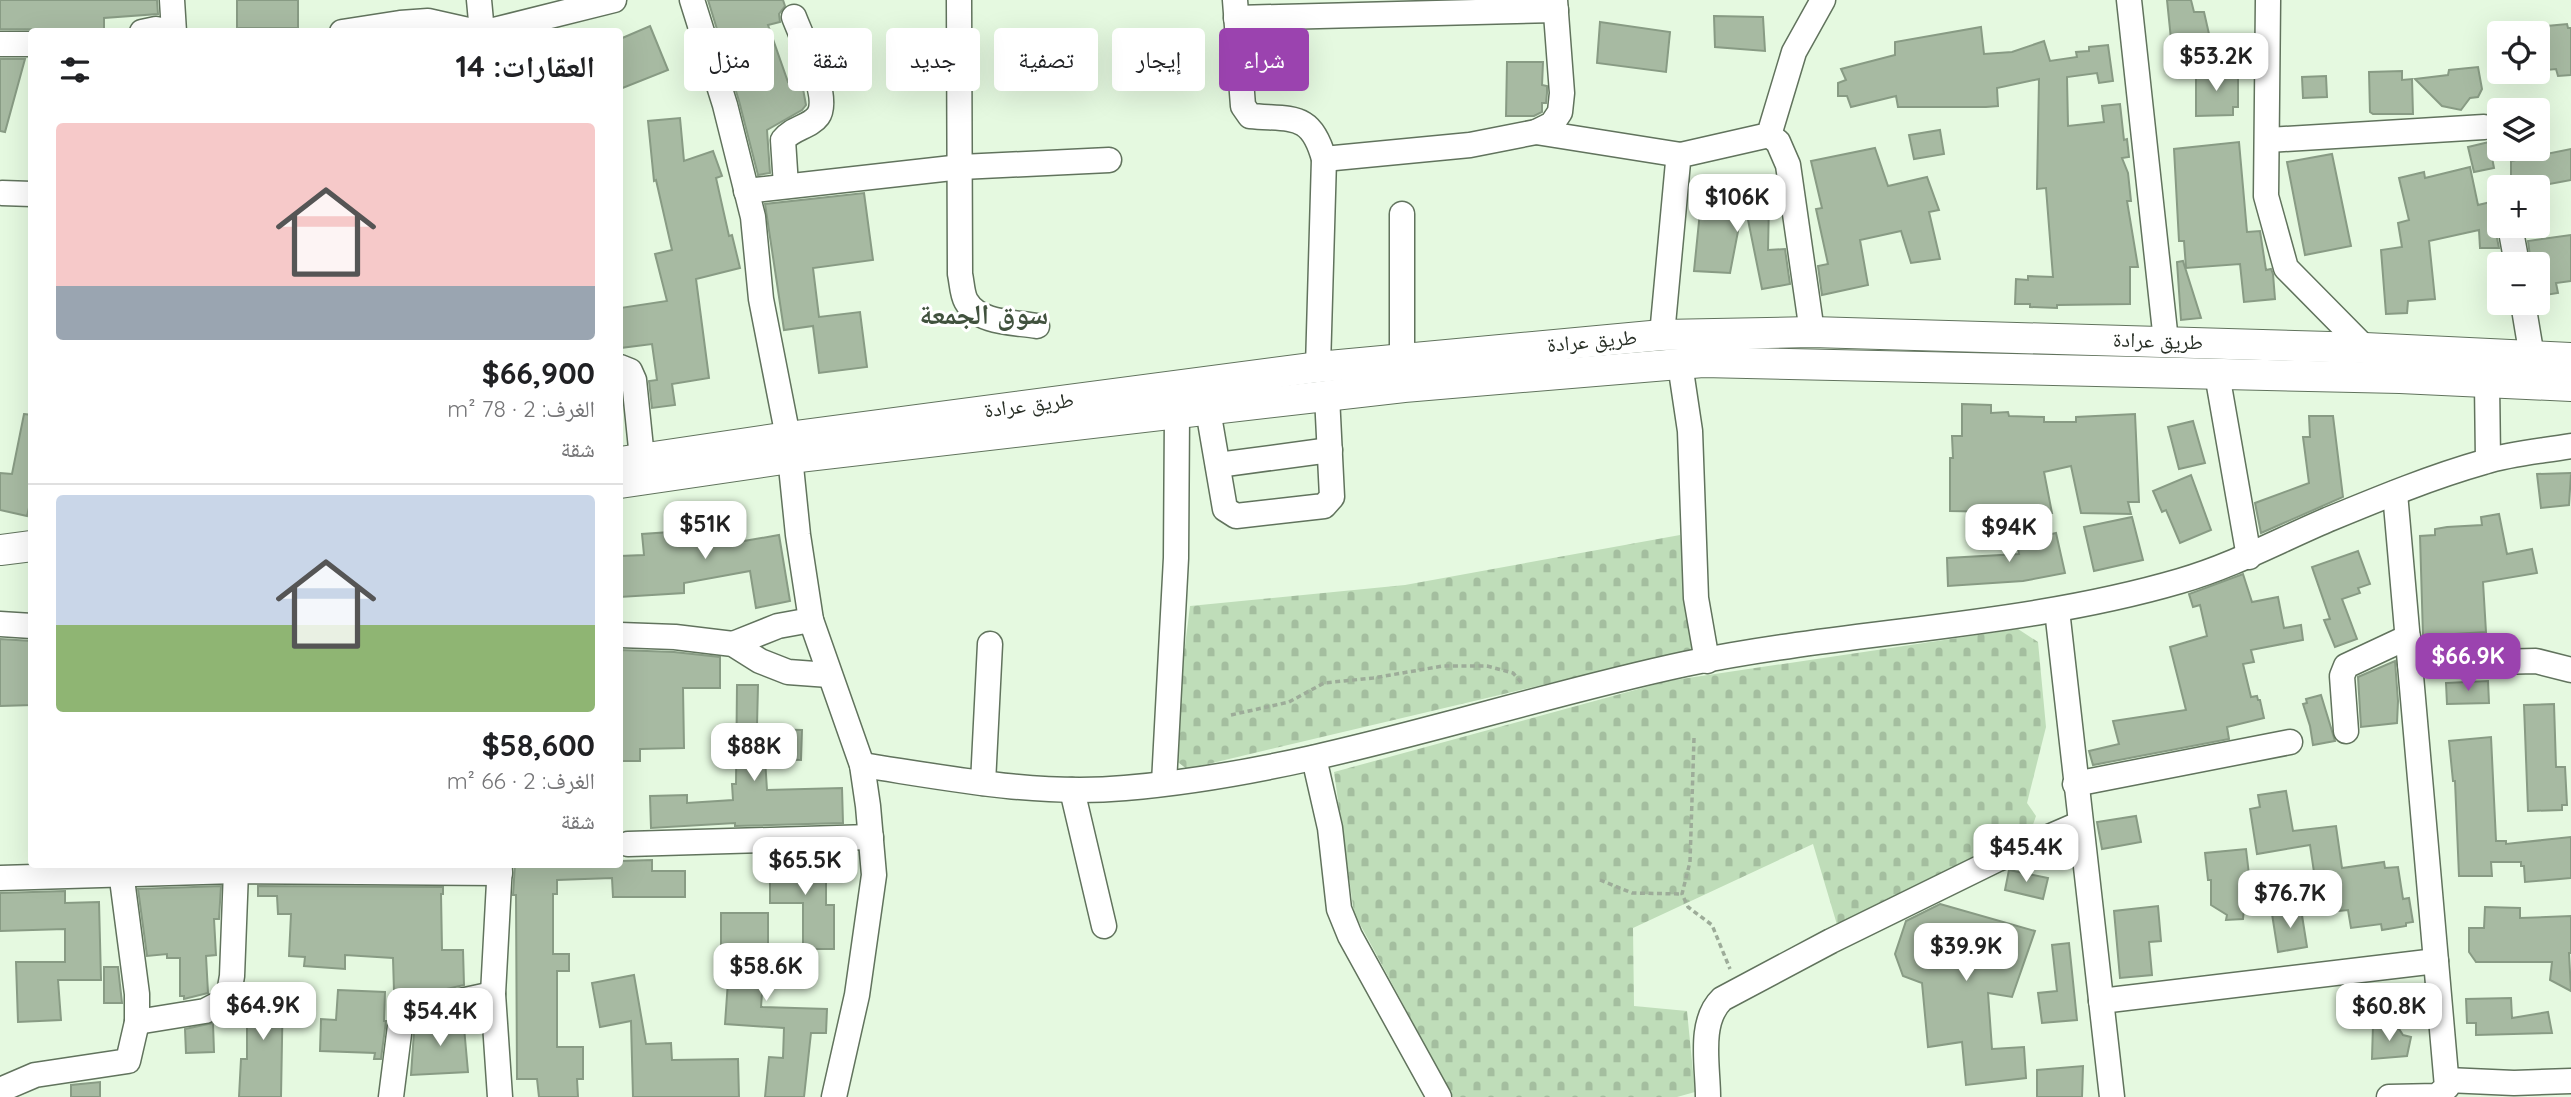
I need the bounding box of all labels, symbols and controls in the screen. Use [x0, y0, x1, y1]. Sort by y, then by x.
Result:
map controls [2487, 21, 2550, 315]
button: locate [2487, 21, 2550, 84]
chip: منزل [684, 28, 774, 91]
chip: شقة [788, 28, 872, 91]
chip: جديد [886, 28, 980, 91]
chip: تصفية [994, 28, 1098, 91]
chip: إيجار [1112, 28, 1205, 91]
chip: شراء [1219, 28, 1309, 91]
pin: $53.2K [2159, 34, 2273, 93]
text: $53.2K [2179, 41, 2253, 70]
text: العقارات: 14 [456, 47, 595, 85]
icon: filters [56, 51, 94, 89]
button: layers [2487, 98, 2550, 161]
icon: home [263, 169, 389, 295]
pin: $106K [1688, 174, 1786, 234]
button: + [2487, 175, 2550, 238]
text: $106K [1705, 182, 1769, 211]
button: − [2487, 252, 2550, 315]
district label: سوق الجمعة [920, 296, 1048, 331]
street label: طريق عرادة [1546, 323, 1638, 358]
street label: طريق عرادة [2113, 325, 2204, 356]
text: $66,900 [482, 354, 595, 392]
street label: طريق عرادة [983, 386, 1075, 423]
text: الغرف: 2 · 78 m² [447, 394, 595, 423]
text: شقة [561, 434, 595, 463]
pin: $51K [664, 502, 746, 561]
pin: $94K [1968, 504, 2050, 564]
text: $51K [680, 509, 731, 538]
text: $94K [1981, 512, 2037, 541]
icon: home [263, 541, 389, 667]
pin: $66.9K [2411, 634, 2525, 693]
text: $66.9K [2431, 641, 2505, 670]
pin: $88K [713, 724, 795, 783]
text: $58,600 [482, 726, 595, 764]
text: $88K [727, 731, 781, 760]
text: الغرف: 2 · 66 m² [447, 766, 595, 795]
text: شقة [561, 806, 595, 835]
pin: $45.4K [1969, 824, 2083, 884]
text: $45.4K [1989, 832, 2063, 861]
pin: $65.5K [748, 838, 862, 897]
text: $65.5K [769, 845, 841, 874]
pin: $76.7K [2233, 870, 2347, 930]
text: $76.7K [2254, 878, 2326, 907]
pin: $39.9K [1909, 923, 2023, 983]
text: $39.9K [1930, 931, 2002, 960]
pin: $58.6K [709, 944, 823, 1003]
text: $58.6K [729, 951, 803, 980]
pin: $64.9K [206, 982, 320, 1042]
pin: $60.8K [2332, 984, 2446, 1043]
pin: $54.4K [383, 988, 497, 1048]
text: $64.9K [226, 990, 300, 1019]
text: $60.8K [2352, 991, 2426, 1020]
text: $54.4K [403, 996, 477, 1025]

